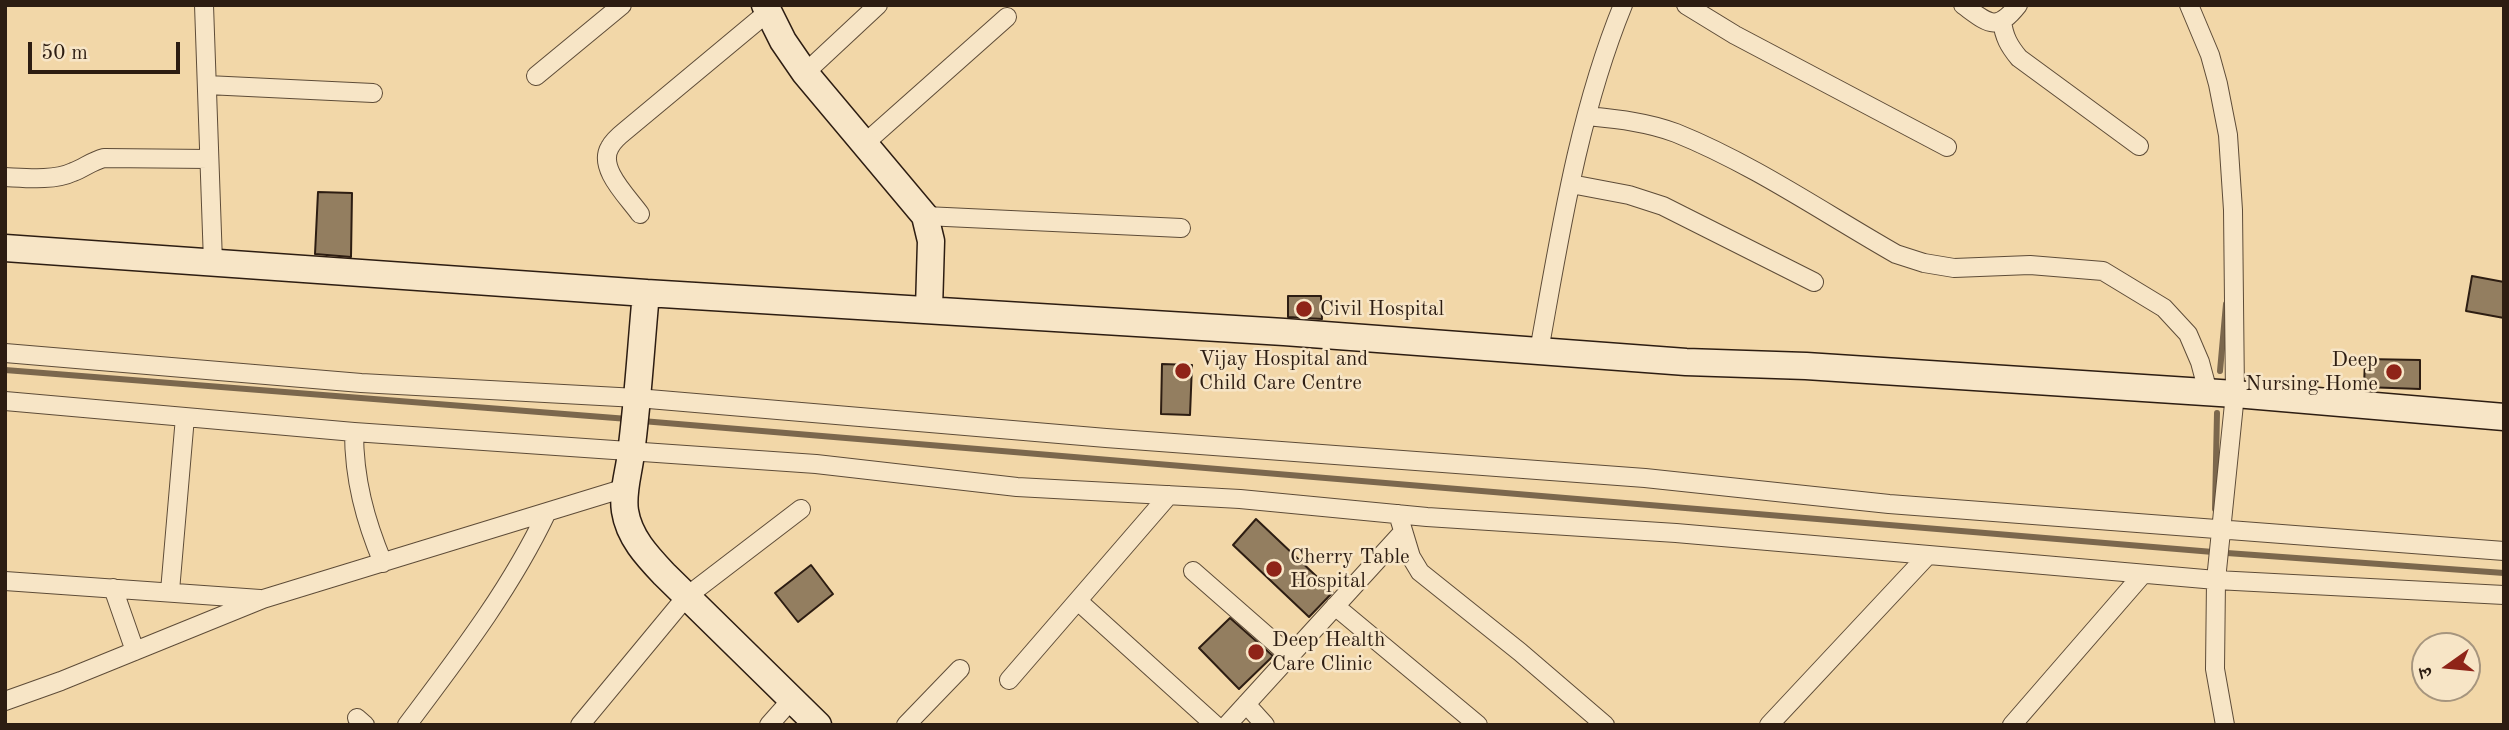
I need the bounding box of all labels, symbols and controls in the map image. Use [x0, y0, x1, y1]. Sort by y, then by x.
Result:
scale bar [32, 28, 184, 72]
text: 50 m [41, 43, 88, 64]
place label: Civil Hospital [1320, 296, 1444, 322]
marker: Civil Hospital [1294, 299, 1314, 319]
place label: Vijay Hospital and Child Care Centre [1199, 346, 1368, 396]
place label: Deep Nursing Home [2245, 347, 2378, 397]
marker: Vijay Hospital and Child Care Centre [1173, 361, 1193, 381]
marker: Deep Nursing Home [2384, 362, 2404, 382]
place label: Cherry Table Hospital [1290, 544, 1410, 594]
marker: Cherry Table Hospital [1264, 559, 1284, 579]
place label: Deep Health Care Clinic [1272, 627, 1385, 677]
north arrow [2411, 632, 2481, 702]
marker: Deep Health Care Clinic [1246, 642, 1266, 662]
text: उ [2417, 665, 2438, 679]

